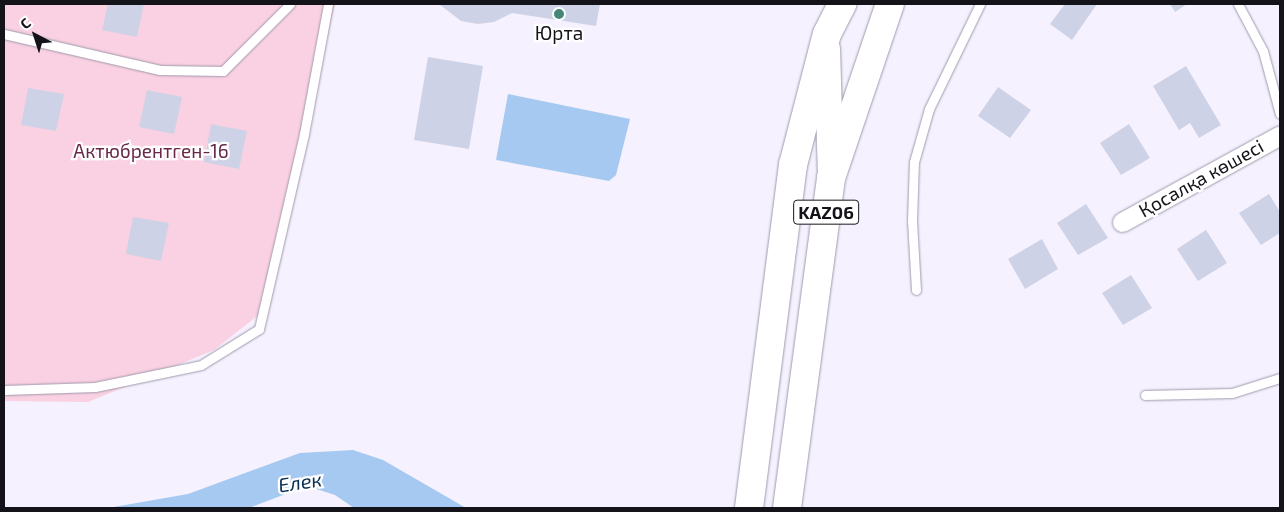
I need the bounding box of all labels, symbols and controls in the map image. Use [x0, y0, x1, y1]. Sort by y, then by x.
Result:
marker: Юрта [553, 8, 565, 20]
north arrow [10, 10, 60, 60]
text: С [16, 14, 34, 32]
place label: Юрта [535, 22, 583, 44]
street label: Қосалқа көшесі [1135, 134, 1267, 222]
park label: Актюбрентген-16 [73, 140, 229, 162]
road number: KАZ06 [792, 196, 860, 228]
water label: Елек [277, 467, 323, 497]

